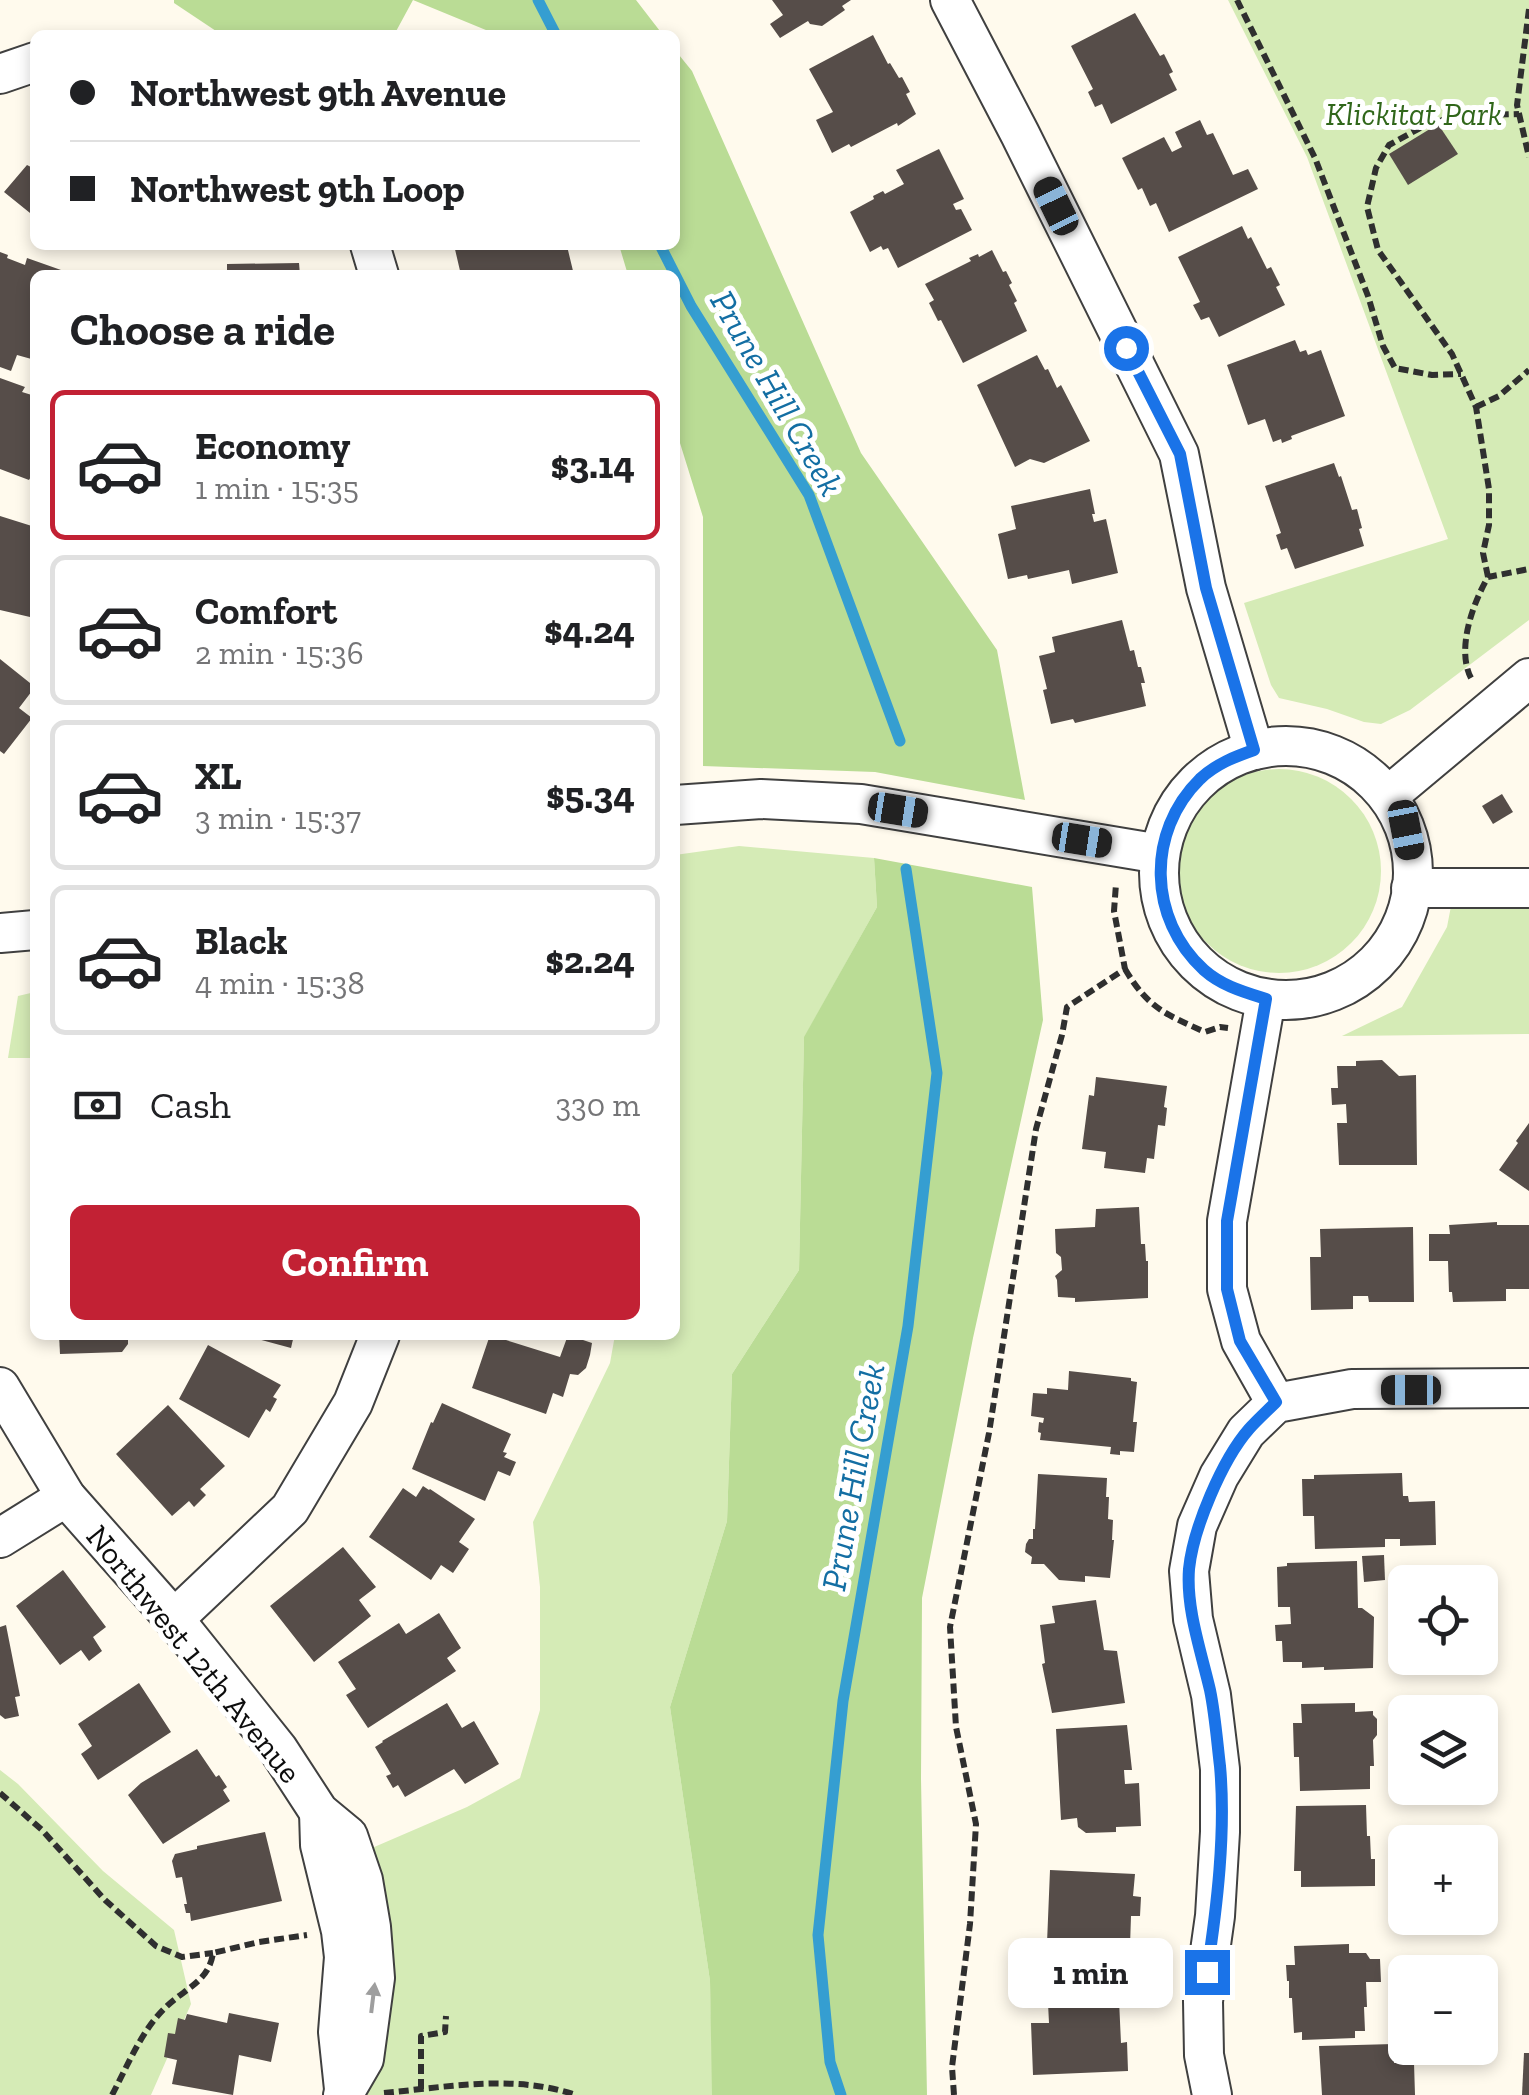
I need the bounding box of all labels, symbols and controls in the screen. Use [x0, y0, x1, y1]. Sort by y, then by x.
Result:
text: Northwest 9th Avenue [130, 70, 506, 116]
park label: Klickitat Park [1326, 95, 1502, 133]
text: Northwest 9th Loop [130, 166, 465, 212]
car [1029, 172, 1083, 240]
water label: Prune Hill Creek [701, 283, 853, 503]
text: Choose a ride [70, 303, 335, 357]
route start [1104, 326, 1149, 371]
icon: car [75, 420, 165, 510]
text: Economy [195, 423, 350, 469]
text: $3.14 [550, 442, 635, 488]
text: 1 min · 15:35 [195, 469, 359, 507]
icon: car [75, 585, 165, 675]
text: Comfort [195, 588, 337, 634]
text: $4.24 [544, 607, 635, 653]
text: 2 min · 15:36 [195, 634, 364, 672]
icon: car [75, 750, 165, 840]
text: XL [195, 753, 242, 799]
text: $5.34 [546, 772, 635, 818]
car [866, 790, 930, 830]
car [1386, 798, 1426, 862]
text: 3 min · 15:37 [195, 799, 361, 837]
car [1050, 820, 1114, 860]
icon: car [75, 915, 165, 1005]
text: Black [195, 918, 288, 964]
text: $2.24 [545, 937, 635, 983]
text: 4 min · 15:38 [195, 964, 365, 1002]
icon: cash [70, 1078, 125, 1133]
text: Cash [150, 1082, 231, 1128]
text: 330 m [555, 1086, 640, 1124]
button: Confirm [70, 1205, 640, 1320]
water label: Prune Hill Creek [812, 1360, 894, 1594]
car [1381, 1375, 1441, 1405]
street label: Northwest 12th Avenue [78, 1518, 310, 1790]
map controls [1388, 1565, 1498, 2065]
button: locate [1388, 1565, 1498, 1675]
button: layers [1388, 1695, 1498, 1805]
button: + [1388, 1825, 1498, 1935]
callout: 1 min [1007, 1937, 1172, 2007]
route end [1185, 1950, 1230, 1995]
text: 1 min [1053, 1954, 1128, 1992]
button: − [1388, 1955, 1498, 2065]
one-way arrow [365, 1982, 381, 2013]

